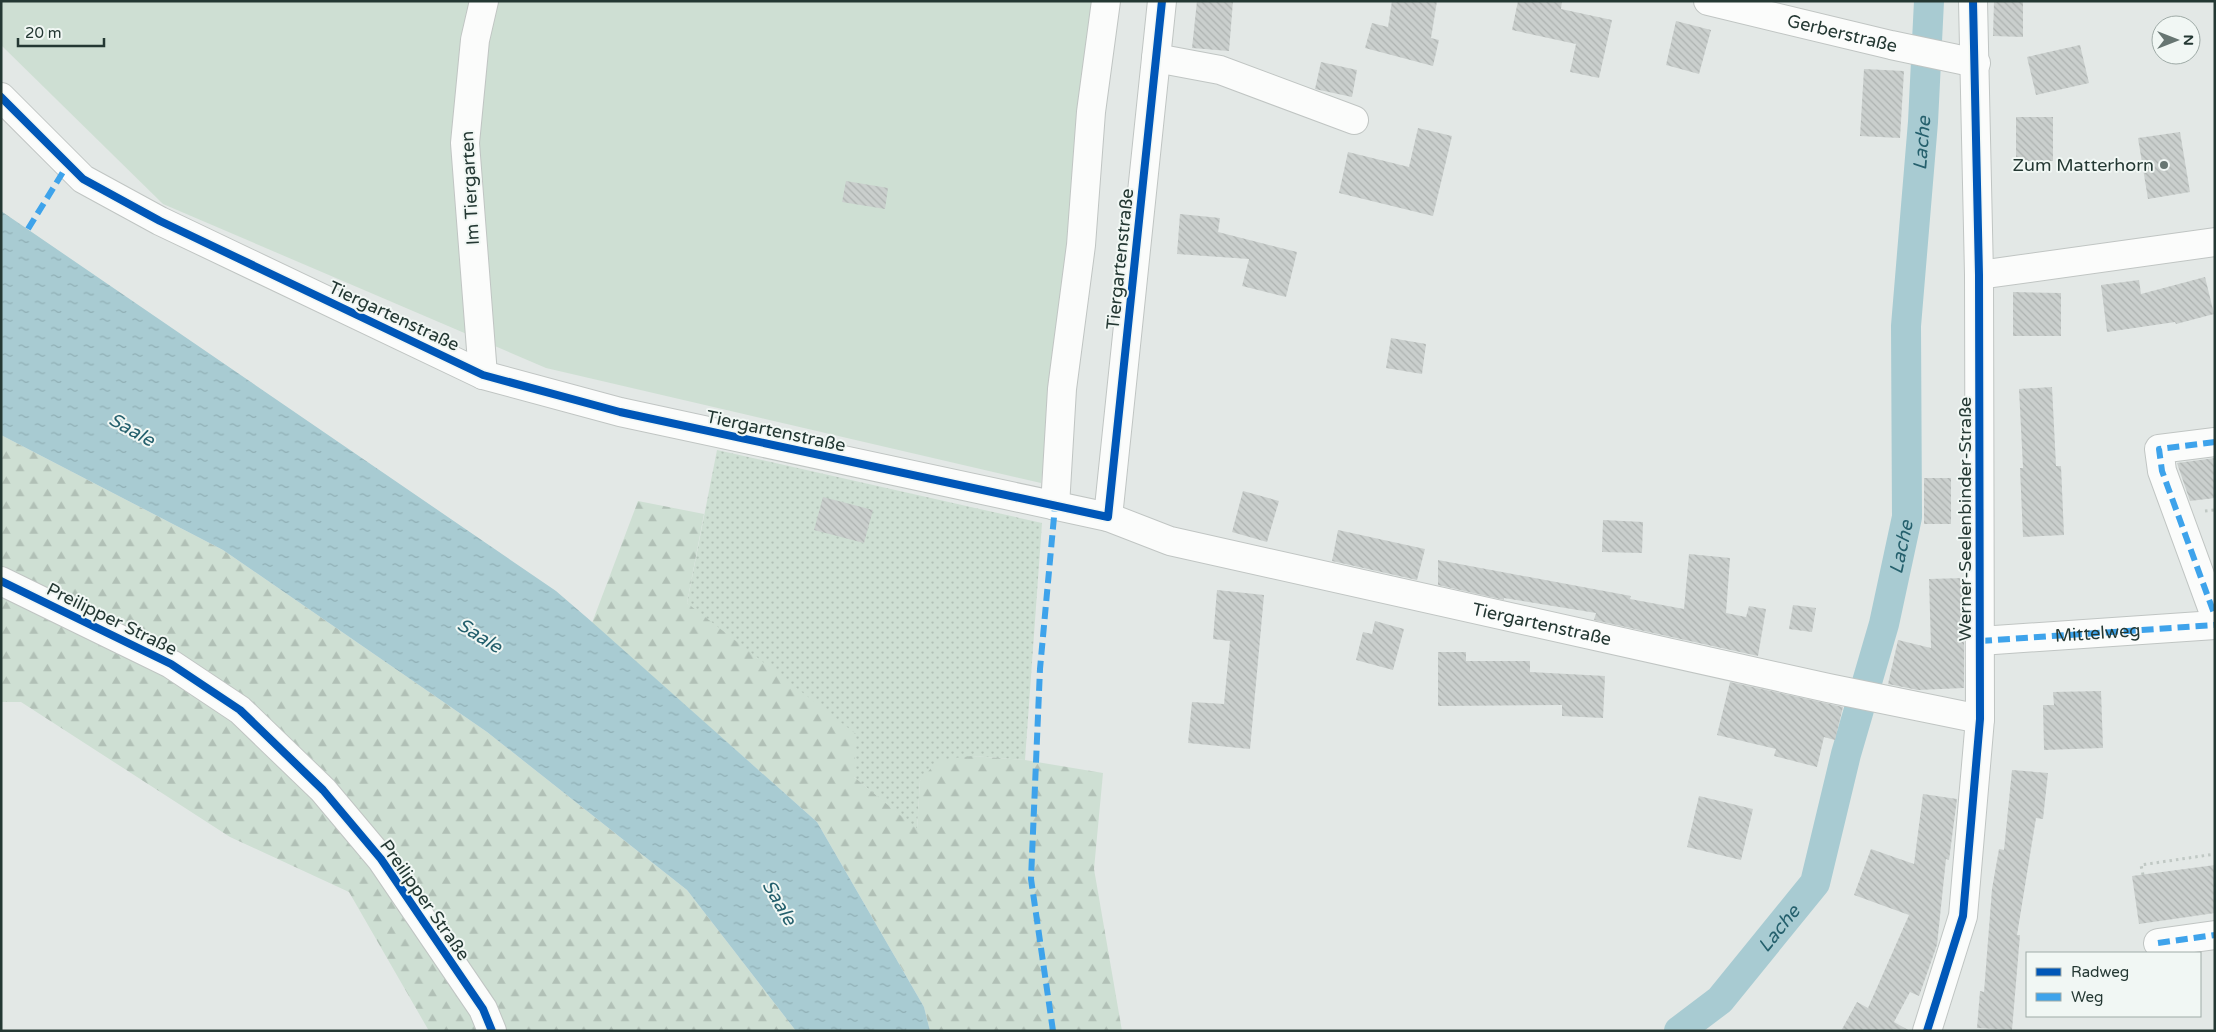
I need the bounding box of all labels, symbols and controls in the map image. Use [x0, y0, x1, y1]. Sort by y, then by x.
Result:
street label: Gerberstraße [1785, 9, 1899, 57]
scale bar [18, 15, 104, 47]
north arrow [2151, 15, 2201, 65]
text: 20 m [25, 24, 62, 42]
text: N [2180, 34, 2197, 46]
water label: Lache [1909, 115, 1935, 171]
street label: Im Tiergarten [456, 130, 484, 246]
place label: Zum Matterhorn [2013, 154, 2154, 176]
marker: Zum Matterhorn [2158, 159, 2170, 171]
street label: Tiergartenstraße [1102, 187, 1138, 331]
street label: Tiergartenstraße [325, 276, 463, 356]
street label: Werner-Seelenbinder-Straße [1954, 397, 1976, 641]
street label: Tiergartenstraße [704, 405, 848, 457]
water label: Saale [105, 408, 159, 452]
water label: Lache [1885, 517, 1918, 576]
street label: Preilipper Straße [43, 578, 181, 660]
street label: Tiergartenstraße [1470, 598, 1613, 650]
water label: Saale [453, 614, 507, 659]
street label: Mittelweg [2054, 619, 2141, 647]
street label: Preilipper Straße [375, 835, 475, 965]
water label: Saale [757, 876, 801, 930]
water label: Lache [1754, 900, 1806, 957]
legend [2026, 952, 2201, 1017]
text: Radweg [2071, 963, 2129, 981]
text: Weg [2071, 988, 2103, 1006]

